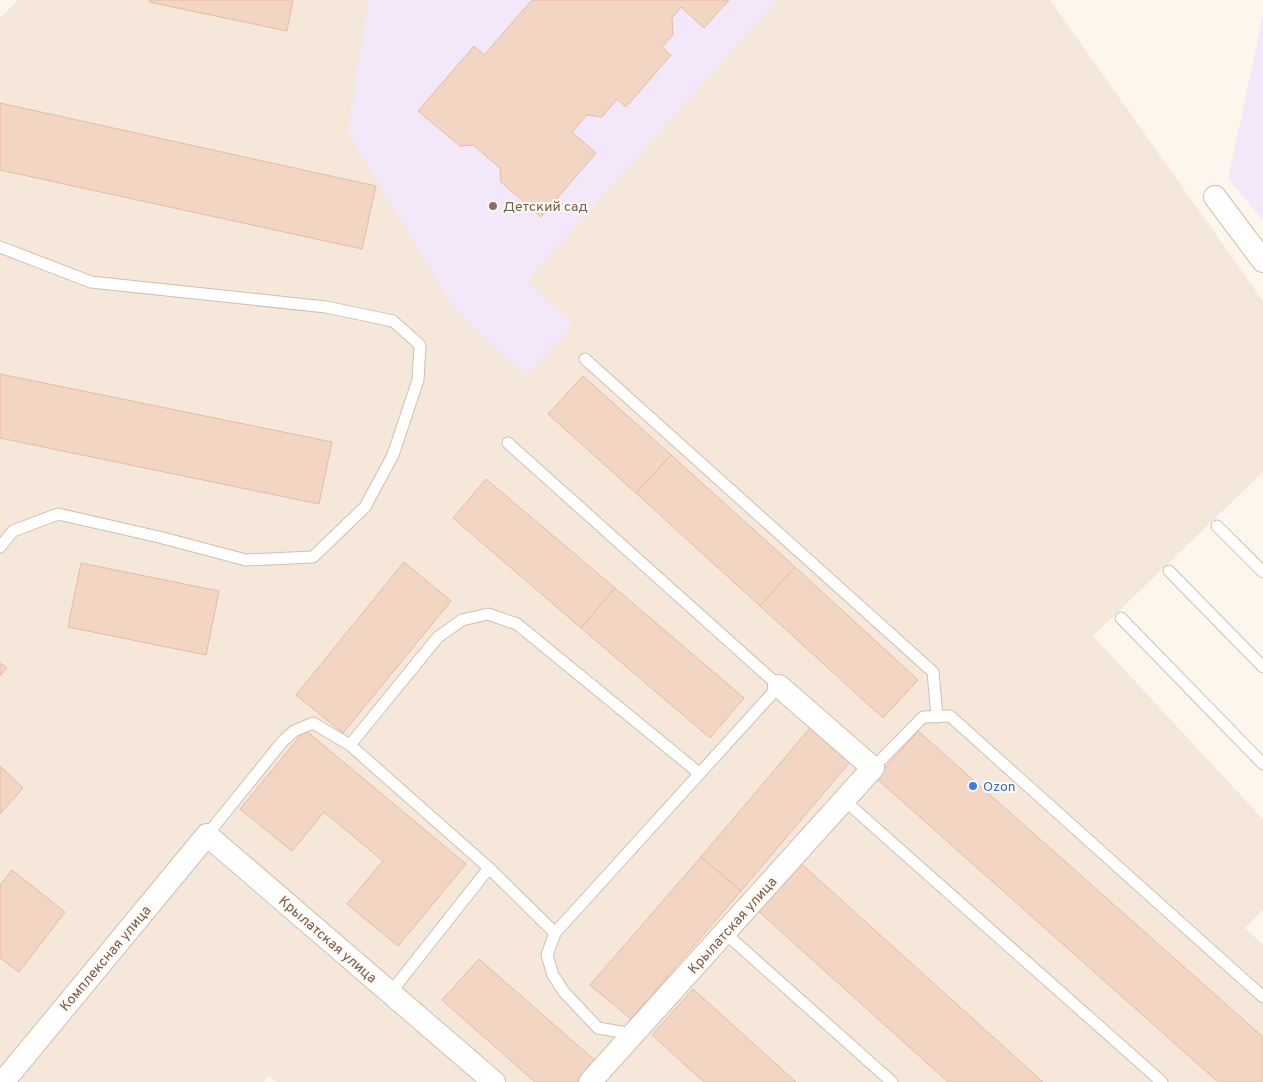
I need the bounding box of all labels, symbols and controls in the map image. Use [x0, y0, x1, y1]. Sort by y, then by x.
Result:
place label: Детский сад [503, 199, 588, 216]
marker: Детский сад [487, 200, 499, 212]
place label: Ozon [983, 779, 1016, 796]
marker: Ozon [967, 780, 979, 792]
street label: Крылатская улица [685, 874, 781, 978]
street label: Крылатская улица [274, 893, 380, 987]
street label: Комплексная улица [57, 903, 155, 1015]

